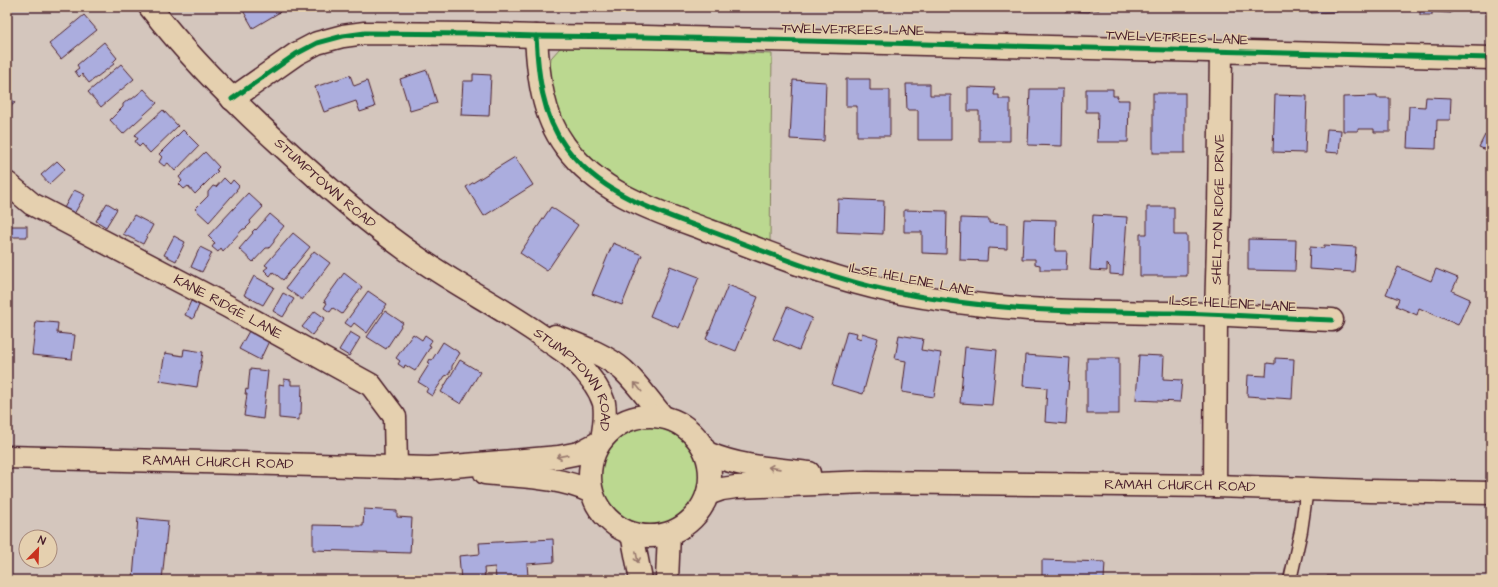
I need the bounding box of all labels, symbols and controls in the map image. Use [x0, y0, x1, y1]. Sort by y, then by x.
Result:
street label: TWELVETREES LANE [782, 19, 925, 41]
street label: TWELVETREES LANE [1105, 26, 1249, 51]
street label: STUMPTOWN ROAD [270, 133, 380, 233]
street label: SHELTON RIDGE DRIVE [1207, 133, 1230, 285]
street label: ILSE HELENE LANE [847, 258, 977, 302]
street label: KANE RIDGE LANE [170, 270, 286, 345]
street label: ILSE HELENE LANE [1169, 291, 1298, 317]
street label: STUMPTOWN ROAD [529, 323, 615, 432]
one-way arrow [634, 382, 643, 393]
street label: RAMAH CHURCH ROAD [142, 451, 294, 474]
one-way arrow [556, 453, 569, 461]
one-way arrow [768, 464, 781, 472]
street label: RAMAH CHURCH ROAD [1104, 475, 1256, 497]
north arrow [18, 529, 58, 569]
text: N [36, 532, 48, 549]
one-way arrow [633, 550, 641, 563]

